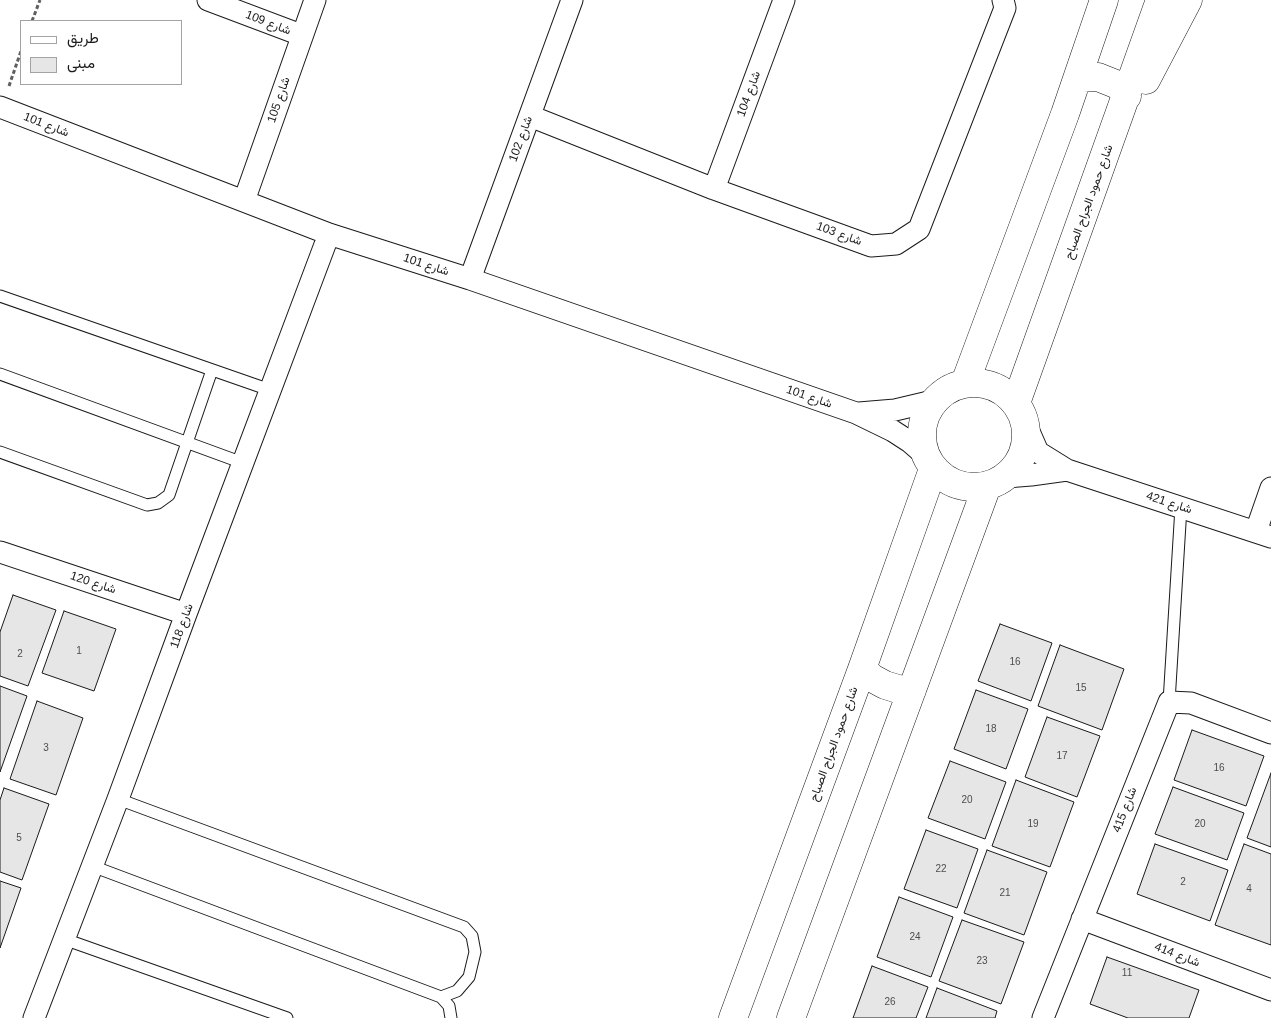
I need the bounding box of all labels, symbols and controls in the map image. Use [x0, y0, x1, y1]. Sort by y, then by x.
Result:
street label: شارع 109 [243, 8, 293, 38]
legend [20, 20, 182, 85]
text: طريق [67, 29, 99, 46]
text: مبنى [67, 54, 95, 71]
street label: شارع 104 [734, 69, 764, 119]
street label: شارع 105 [264, 75, 294, 125]
street label: شارع 101 [21, 110, 71, 140]
street label: شارع 102 [506, 114, 536, 164]
street label: شارع حمود الجراح الصباح [1062, 143, 1116, 261]
street label: شارع 103 [814, 219, 864, 249]
street label: شارع 101 [401, 251, 451, 279]
street label: شارع 101 [784, 382, 834, 412]
street label: شارع 421 [1144, 489, 1194, 517]
street label: شارع 120 [68, 569, 118, 597]
street label: شارع 118 [167, 602, 197, 650]
house number: 1 [76, 645, 82, 657]
house number: 2 [17, 648, 23, 660]
house number: 16 [1009, 656, 1021, 668]
house number: 15 [1075, 682, 1087, 694]
street label: شارع حمود الجراح الصباح [807, 685, 861, 803]
house number: 18 [985, 723, 997, 735]
house number: 3 [43, 742, 49, 754]
house number: 17 [1056, 750, 1068, 762]
house number: 16 [1213, 762, 1225, 774]
street label: شارع 415 [1110, 785, 1140, 835]
house number: 20 [961, 794, 973, 806]
house number: 19 [1027, 818, 1039, 830]
house number: 20 [1194, 818, 1206, 830]
house number: 5 [16, 832, 22, 844]
house number: 22 [935, 863, 947, 875]
house number: 2 [1180, 876, 1186, 888]
house number: 4 [1246, 883, 1252, 895]
house number: 21 [999, 887, 1011, 899]
house number: 24 [909, 931, 921, 943]
street label: شارع 414 [1152, 940, 1202, 970]
house number: 23 [976, 955, 988, 967]
house number: 11 [1122, 967, 1132, 979]
house number: 26 [884, 996, 896, 1008]

